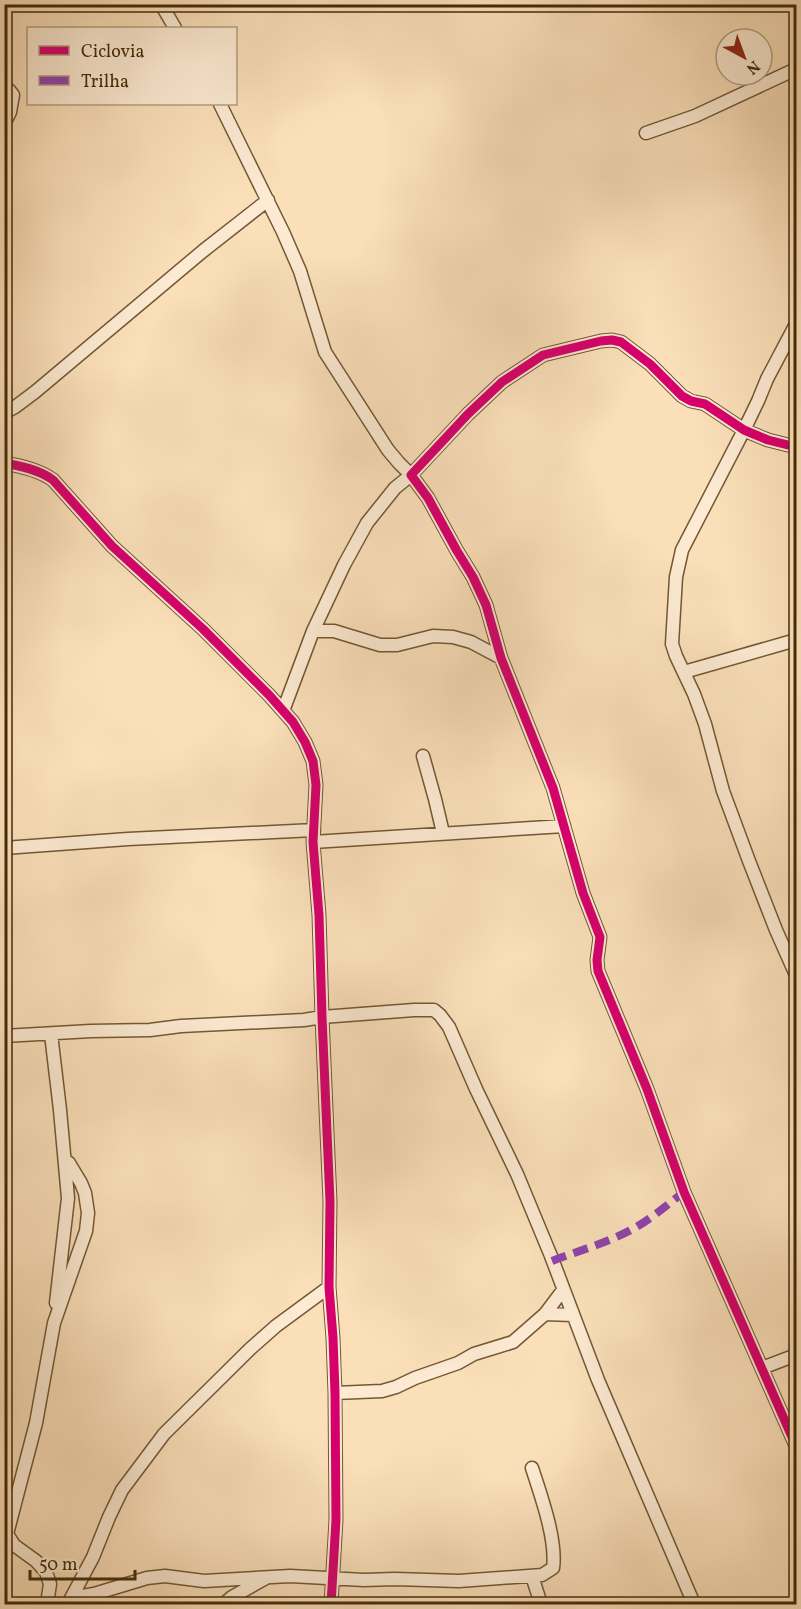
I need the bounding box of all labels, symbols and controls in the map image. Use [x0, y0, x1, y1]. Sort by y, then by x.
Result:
legend [27, 27, 237, 105]
north arrow [714, 27, 774, 87]
text: Ciclovia [81, 40, 144, 65]
text: N [741, 55, 764, 79]
text: Trilha [81, 70, 129, 95]
scale bar [30, 1543, 135, 1581]
text: 50 m [39, 1553, 78, 1578]

